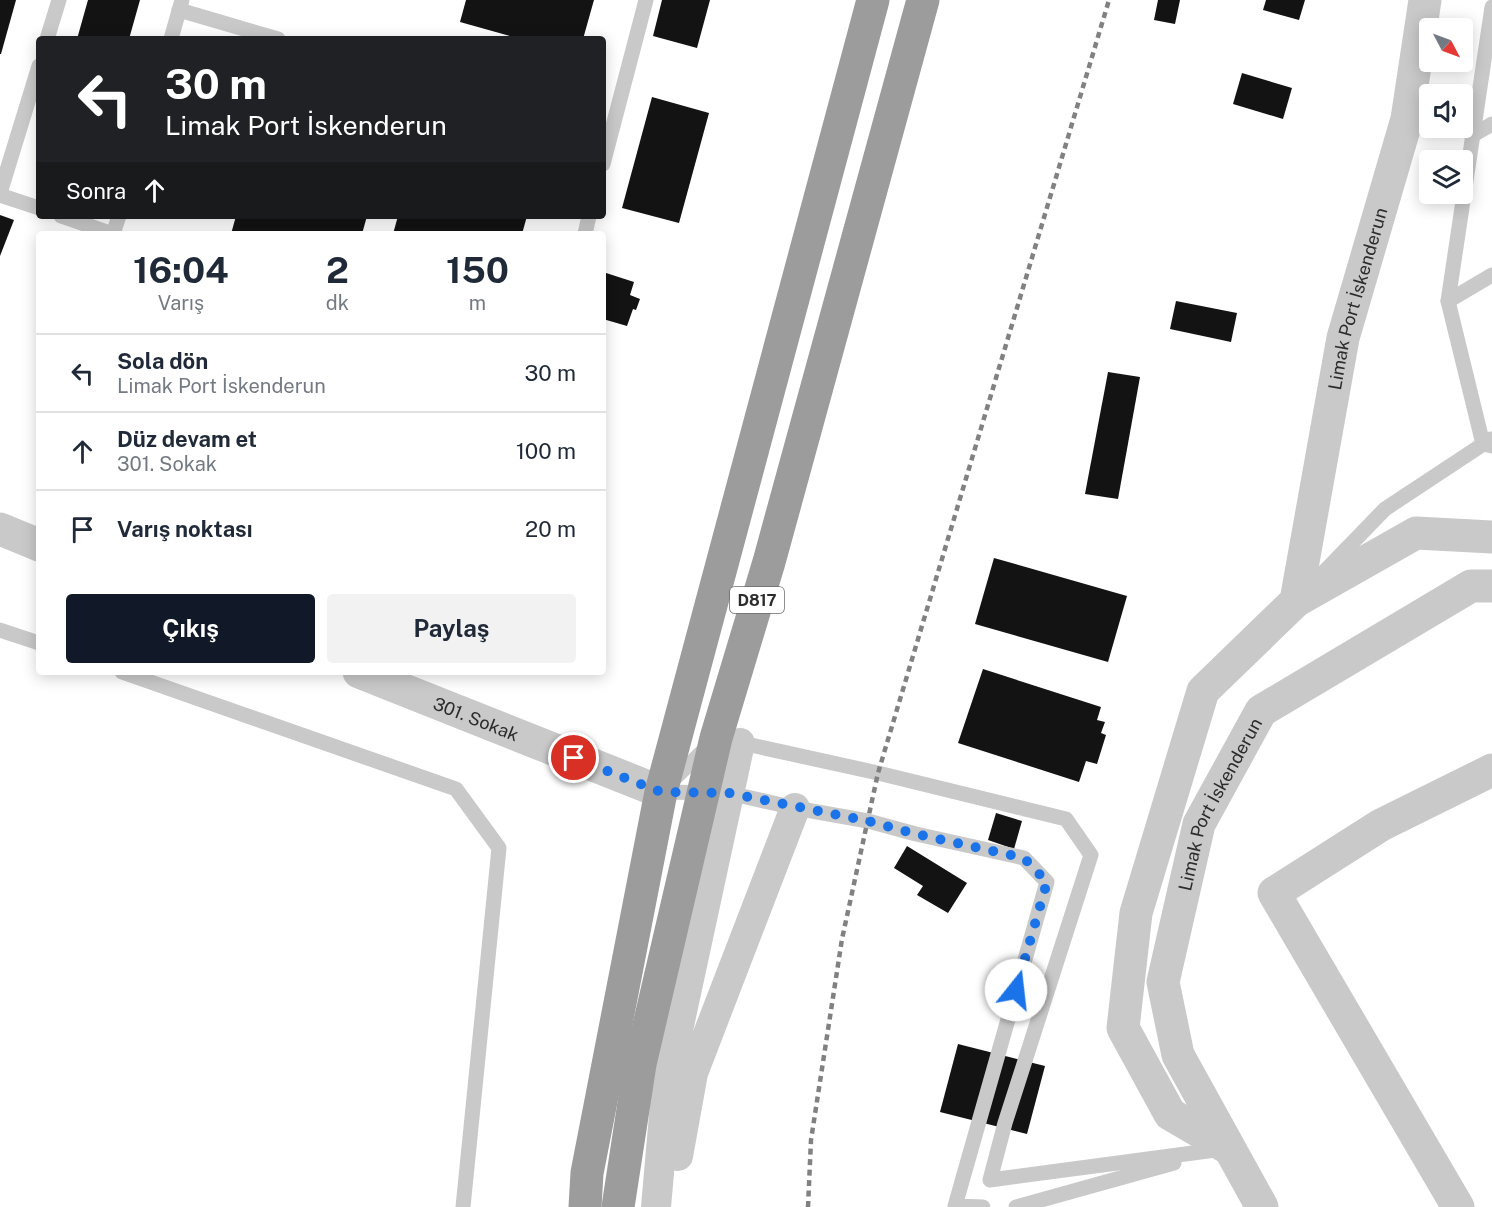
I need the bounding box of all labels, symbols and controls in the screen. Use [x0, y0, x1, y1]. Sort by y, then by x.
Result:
north arrow [1419, 18, 1473, 72]
map controls [1419, 18, 1473, 204]
text: 30 m [165, 59, 267, 108]
icon: left [66, 60, 144, 138]
button: sound [1419, 84, 1473, 138]
text: Limak Port İskenderun [165, 109, 447, 141]
button: layers [1419, 150, 1473, 204]
icon: ahead [138, 174, 171, 207]
text: Sonra [66, 178, 126, 204]
street label: Limak Port İskenderun [1323, 205, 1391, 391]
text: 16:04 [133, 249, 229, 291]
text: 2 [326, 249, 349, 291]
text: 150 [446, 249, 509, 291]
text: Varış [158, 291, 204, 315]
text: dk [326, 291, 349, 315]
text: m [469, 291, 486, 315]
text: Sola dön [117, 348, 208, 374]
icon: left [66, 357, 99, 390]
text: 30 m [524, 360, 576, 386]
text: Limak Port İskenderun [117, 374, 326, 398]
text: Düz devam et [117, 426, 257, 452]
icon: ahead [66, 435, 99, 468]
text: 100 m [516, 438, 576, 464]
text: 301. Sokak [117, 452, 217, 476]
icon: arrive [66, 513, 99, 546]
text: Varış noktası [117, 516, 252, 542]
text: 20 m [525, 516, 576, 542]
road number: D817 [730, 587, 784, 613]
button: Çıkış [66, 594, 315, 663]
button: Paylaş [327, 594, 576, 663]
street label: 301. Sokak [430, 692, 522, 745]
street label: Limak Port İskenderun [1174, 714, 1266, 893]
pin [548, 732, 599, 783]
icon: arrive [557, 741, 590, 774]
position arrow [984, 958, 1048, 1022]

